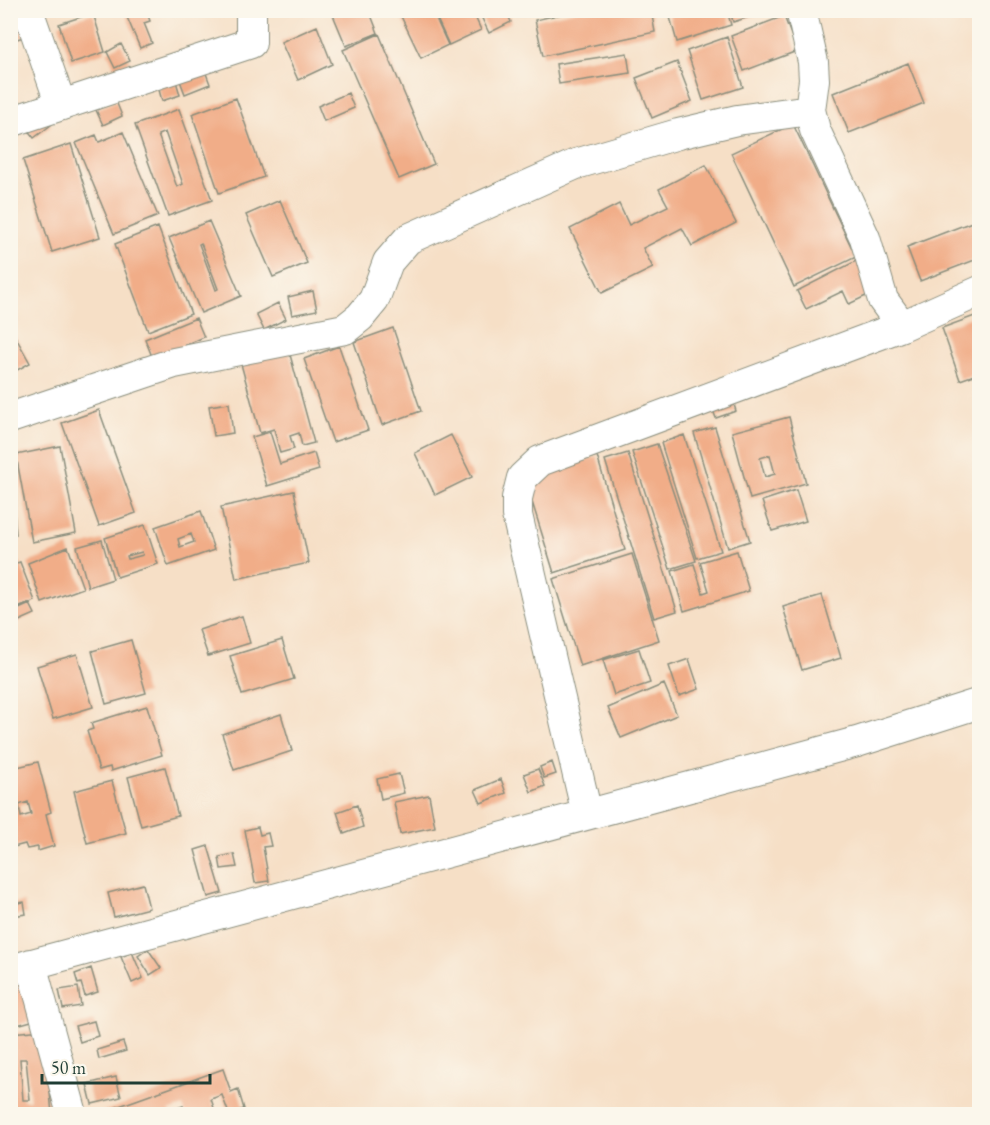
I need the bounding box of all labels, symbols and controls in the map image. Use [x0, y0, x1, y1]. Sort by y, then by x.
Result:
scale bar [42, 1047, 210, 1085]
text: 50 m [51, 1056, 86, 1079]

